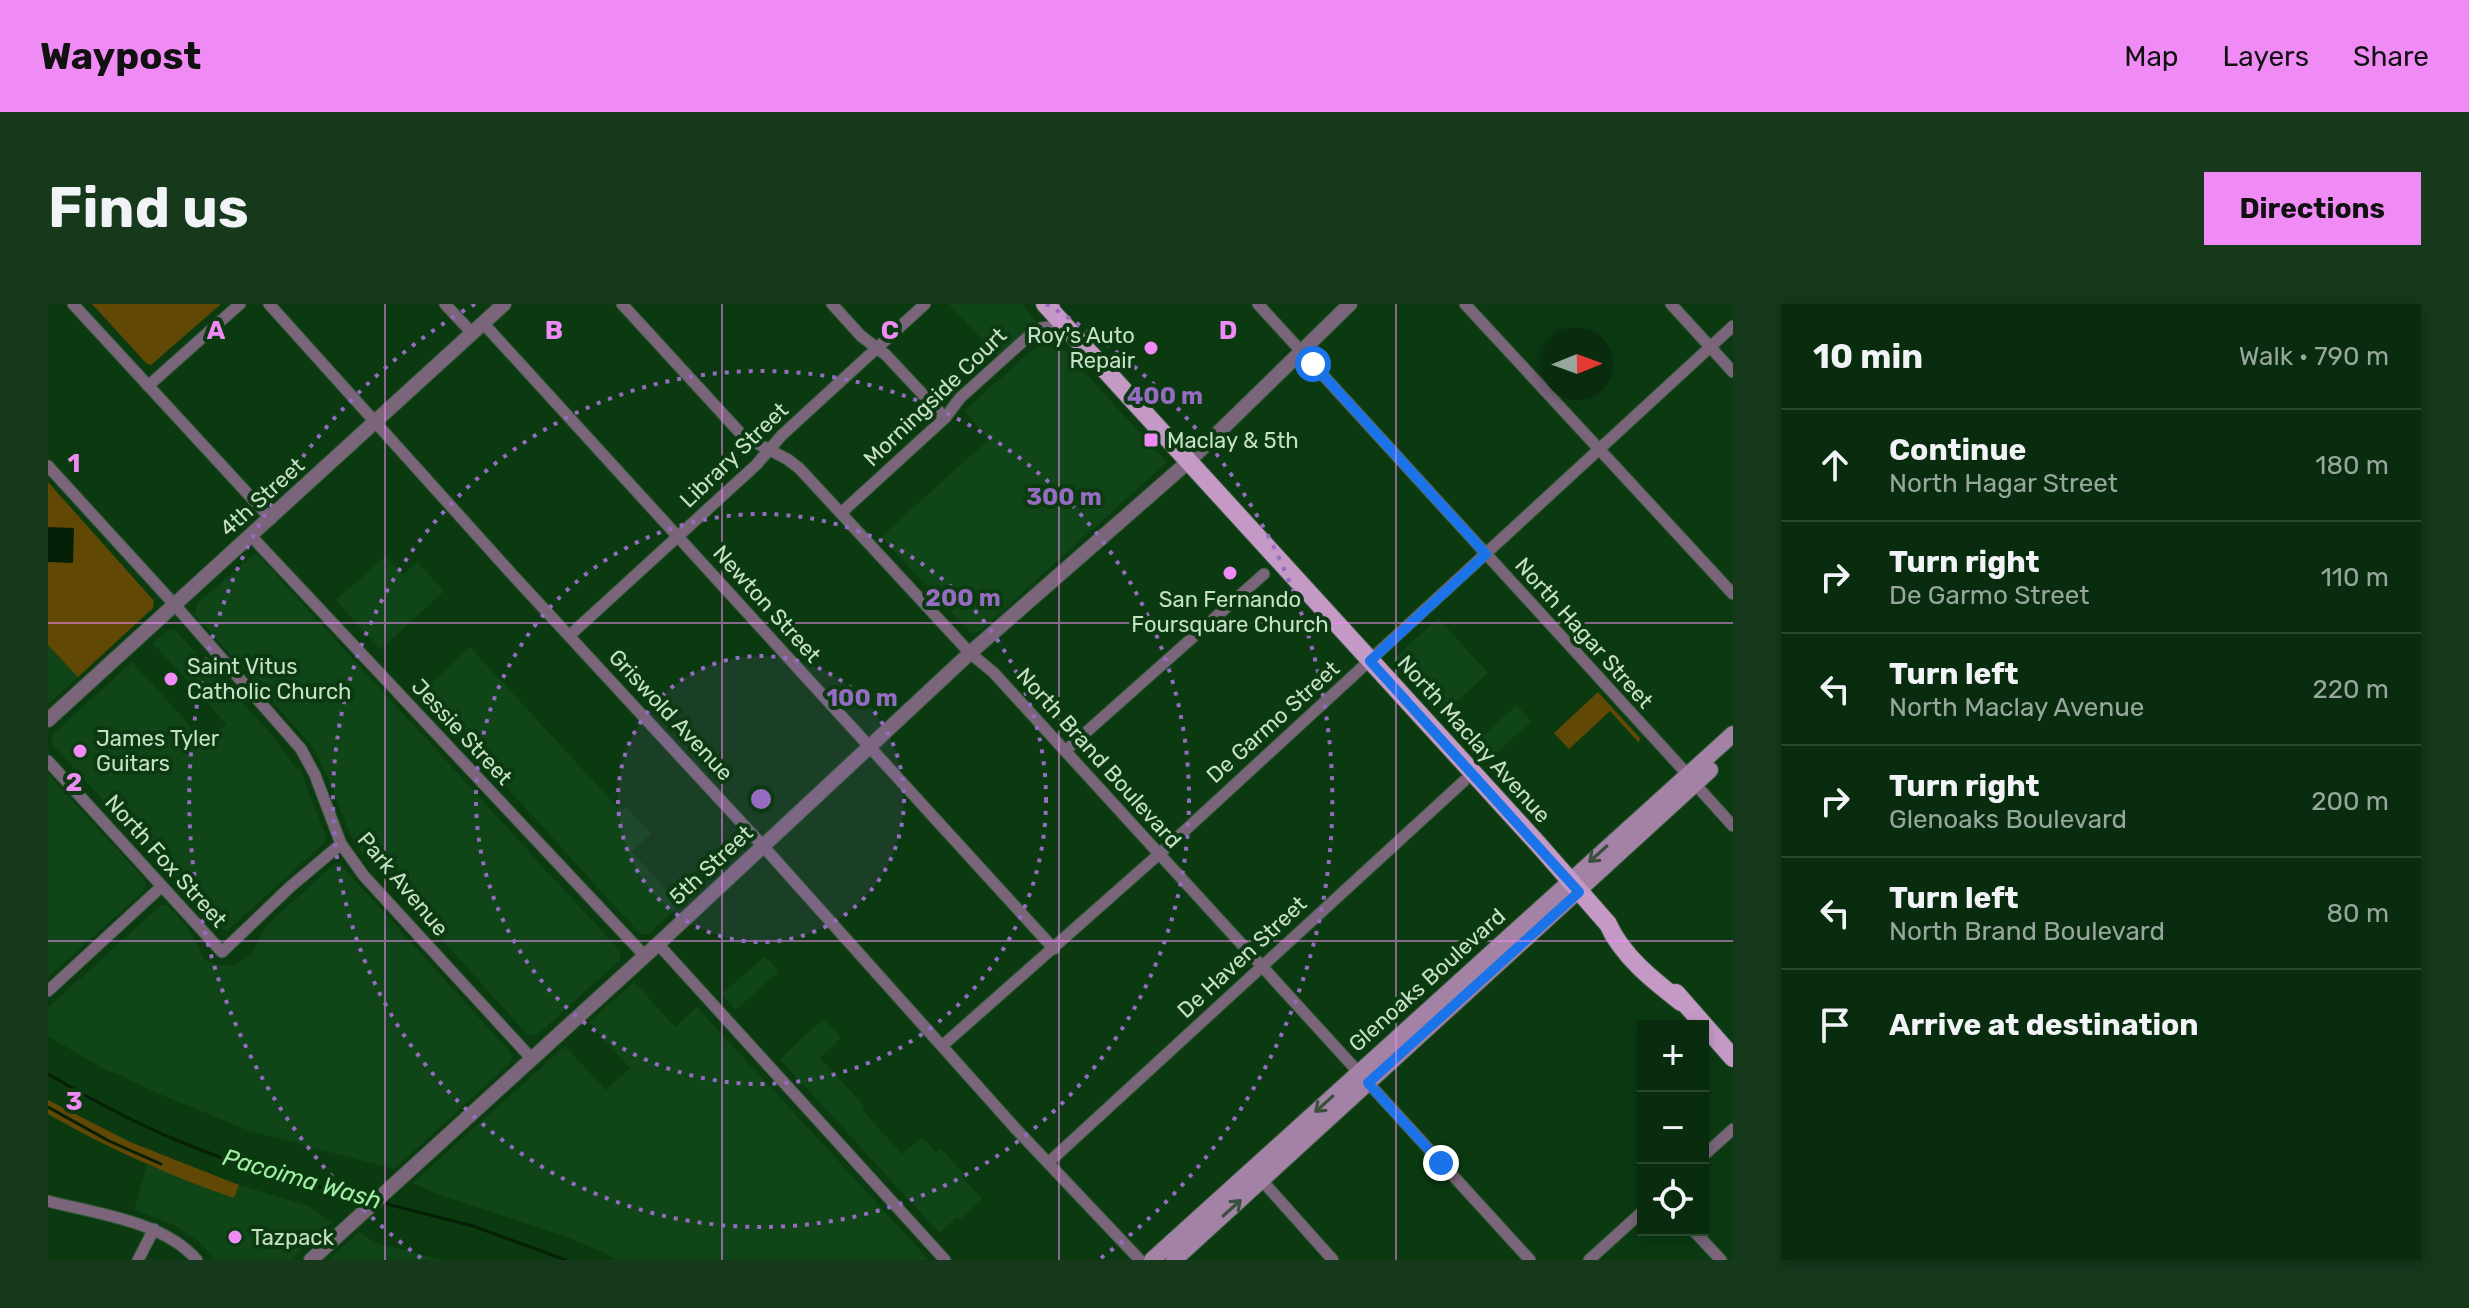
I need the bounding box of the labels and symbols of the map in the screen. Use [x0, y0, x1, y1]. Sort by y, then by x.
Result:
text: A [207, 315, 226, 346]
text: B [545, 315, 563, 346]
text: D [1219, 315, 1237, 346]
street label: Morningside Court [858, 322, 1012, 472]
place label: Roy's Auto Repair [1027, 322, 1136, 374]
north arrow [1541, 328, 1613, 400]
marker: Roy's Auto Repair [1142, 339, 1160, 357]
route start [1295, 346, 1331, 382]
text: 400 m [1127, 382, 1203, 410]
street label: Library Street [674, 396, 794, 513]
place label: Maclay & 5th [1167, 427, 1299, 454]
marker: Maclay & 5th [1142, 431, 1160, 449]
text: 1 [68, 448, 80, 479]
street label: 4th Street [214, 452, 310, 542]
text: 300 m [1026, 483, 1102, 511]
street label: Newton Street [707, 540, 827, 669]
street label: North Hagar Street [1509, 552, 1659, 714]
marker: San Fernando Foursquare Church [1221, 564, 1239, 582]
text: 200 m [925, 584, 1001, 612]
place label: San Fernando Foursquare Church [1131, 586, 1329, 638]
street label: Griswold Avenue [603, 644, 739, 786]
street label: North Maclay Avenue [1392, 650, 1556, 828]
place label: Saint Vitus Catholic Church [187, 653, 352, 705]
street label: De Garmo Street [1201, 655, 1345, 789]
street label: North Brand Boulevard [1011, 662, 1187, 854]
marker: Saint Vitus Catholic Church [162, 670, 180, 688]
street label: Jessie Street [406, 673, 518, 791]
text: 100 m [826, 684, 898, 712]
place label: James Tyler Guitars [96, 725, 220, 777]
marker: James Tyler Guitars [71, 742, 89, 760]
text: 2 [66, 767, 82, 798]
centre of rings [747, 785, 775, 813]
street label: North Fox Street [99, 789, 233, 933]
street label: 5th Street [664, 819, 759, 910]
street label: Park Avenue [352, 827, 454, 941]
one-way arrow [1589, 845, 1609, 863]
street label: De Haven Street [1172, 890, 1313, 1024]
street label: Glenoaks Boulevard [1343, 903, 1511, 1057]
text: 3 [65, 1086, 83, 1117]
one-way arrow [1314, 1095, 1334, 1113]
water label: Pacoima Wash [220, 1143, 384, 1215]
route end [1423, 1145, 1459, 1181]
one-way arrow [1222, 1199, 1242, 1217]
place label: Tazpack [251, 1224, 334, 1251]
marker: Tazpack [226, 1228, 244, 1246]

